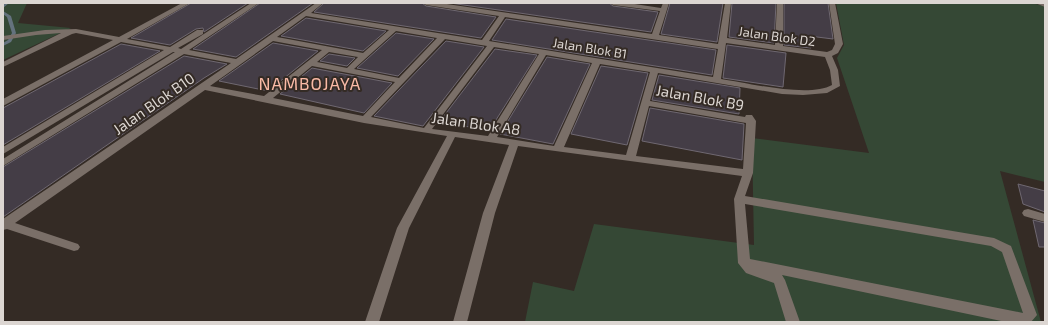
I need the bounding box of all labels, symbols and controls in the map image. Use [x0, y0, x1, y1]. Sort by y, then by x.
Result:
street label: Jalan Blok D2 [737, 23, 817, 49]
street label: Jalan Blok B1 [552, 34, 628, 62]
street label: Jalan Blok B10 [109, 68, 198, 138]
district label: NAMBOJAYA [259, 73, 361, 93]
street label: Jalan Blok B9 [655, 80, 746, 114]
street label: Jalan Blok A8 [431, 108, 522, 138]

